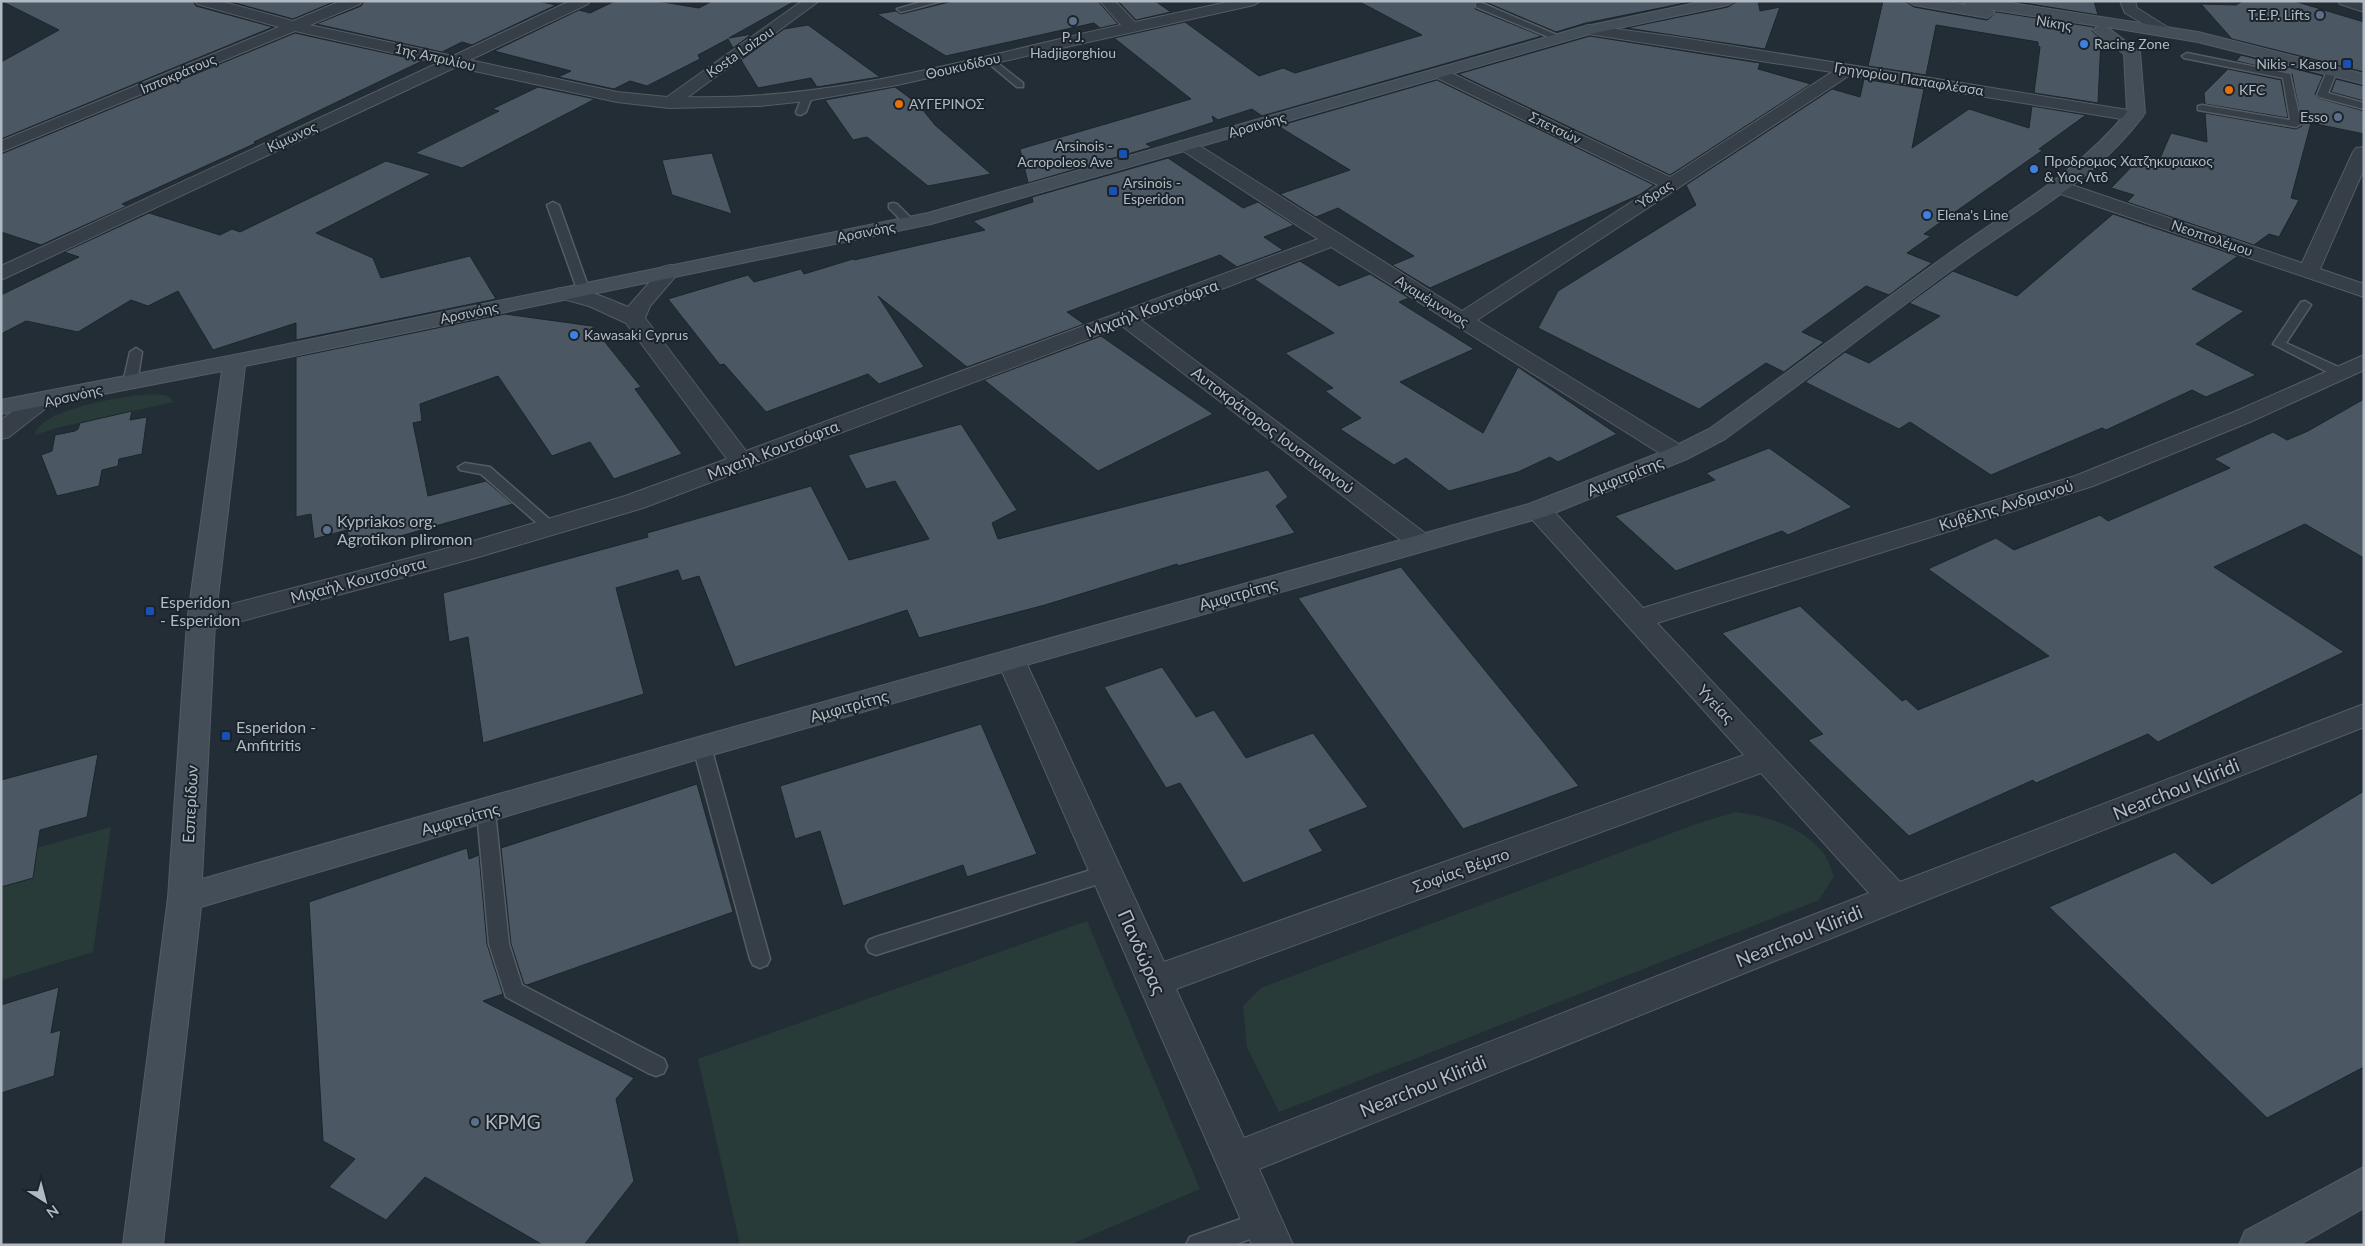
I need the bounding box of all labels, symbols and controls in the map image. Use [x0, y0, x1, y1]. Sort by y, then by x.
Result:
place label: T.E.P. Lifts [2248, 6, 2310, 23]
marker: T.E.P. Lifts [2314, 9, 2326, 21]
street label: Νίκης [2035, 11, 2074, 34]
marker: P. J. Hadjigorghiou [1067, 15, 1079, 27]
street label: Kosta Loizou [703, 22, 777, 81]
place label: P. J. Hadjigorghiou [1030, 28, 1116, 61]
place label: Racing Zone [2094, 35, 2170, 52]
marker: Racing Zone [2078, 38, 2090, 50]
street label: 1ης Απριλίου [393, 39, 477, 74]
street label: Θουκυδίδου [924, 49, 1002, 82]
street label: Ιπποκράτους [137, 50, 219, 97]
place label: Nikis - Kasou [2256, 55, 2337, 72]
street label: Γρηγορίου Παπαφλέσσα [1833, 58, 1986, 99]
marker: Nikis - Kasou [2341, 58, 2353, 70]
place label: KFC [2239, 81, 2266, 98]
marker: KFC [2223, 84, 2235, 96]
place label: ΑΥΓΕΡΙΝΟΣ [909, 95, 984, 112]
marker: ΑΥΓΕΡΙΝΟΣ [893, 98, 905, 110]
street label: Αρσινόης [1226, 108, 1288, 141]
street label: Σπετσών [1526, 108, 1584, 147]
place label: Esso [2300, 108, 2328, 125]
marker: Esso [2332, 111, 2344, 123]
street label: Κίμωνος [264, 117, 320, 155]
place label: Arsinois - Acropoleos Ave [1017, 137, 1113, 170]
marker: Arsinois - Acropoleos Ave [1117, 148, 1129, 160]
place label: Προδρομος Χατζηκυριακος & Υιος Λτδ [2044, 152, 2213, 185]
marker: Προδρομος Χατζηκυριακος & Υιος Λτδ [2028, 163, 2040, 175]
place label: Arsinois - Esperidon [1123, 174, 1184, 207]
street label: Ύδρας [1632, 176, 1676, 212]
marker: Arsinois - Esperidon [1107, 185, 1119, 197]
place label: Elena's Line [1937, 206, 2008, 223]
marker: Elena's Line [1921, 209, 1933, 221]
street label: Νεοπτολέμου [2169, 216, 2255, 259]
street label: Αρσινόης [835, 217, 897, 245]
street label: Αγαμέμνονος [1392, 271, 1473, 330]
street label: Μιχαήλ Κουτσόφτα [1083, 275, 1221, 340]
street label: Αρσινόης [438, 298, 500, 327]
place label: Kawasaki Cyprus [584, 326, 688, 343]
marker: Kawasaki Cyprus [568, 329, 580, 341]
street label: Αυτοκράτορος Ιουστινιανού [1188, 362, 1358, 497]
street label: Αρσινόης [42, 380, 104, 410]
street label: Μιχαήλ Κουτσόφτα [704, 415, 842, 483]
street label: Αμφιτρίτης [1584, 451, 1666, 499]
street label: Κυβέλης Ανδριανού [1936, 475, 2075, 534]
place label: Kypriakos org. Agrotikon pliromon [337, 511, 473, 548]
marker: Kypriakos org. Agrotikon pliromon [321, 524, 333, 536]
street label: Μιχαήλ Κουτσόφτα [288, 552, 428, 607]
street label: Αμφιτρίτης [1197, 573, 1280, 614]
place label: Esperidon - Esperidon [160, 592, 240, 629]
marker: Esperidon - Esperidon [144, 605, 156, 617]
street label: Υγείας [1694, 680, 1739, 727]
street label: Αμφιτρίτης [808, 685, 891, 726]
place label: Esperidon - Amfitritis [236, 717, 316, 754]
marker: Esperidon - Amfitritis [220, 730, 232, 742]
street label: Nearchou Kliridi [2109, 753, 2242, 824]
street label: Εσπερίδων [178, 765, 201, 843]
street label: Αμφιτρίτης [419, 798, 502, 839]
street label: Σοφίας Βέμπο [1410, 843, 1512, 896]
street label: Nearchou Kliridi [1732, 900, 1865, 971]
street label: Πανδώρας [1114, 906, 1171, 998]
street label: Nearchou Kliridi [1356, 1050, 1489, 1121]
place label: KPMG [485, 1110, 541, 1133]
marker: KPMG [469, 1116, 481, 1128]
north arrow [20, 1176, 70, 1226]
text: N [44, 1202, 62, 1222]

